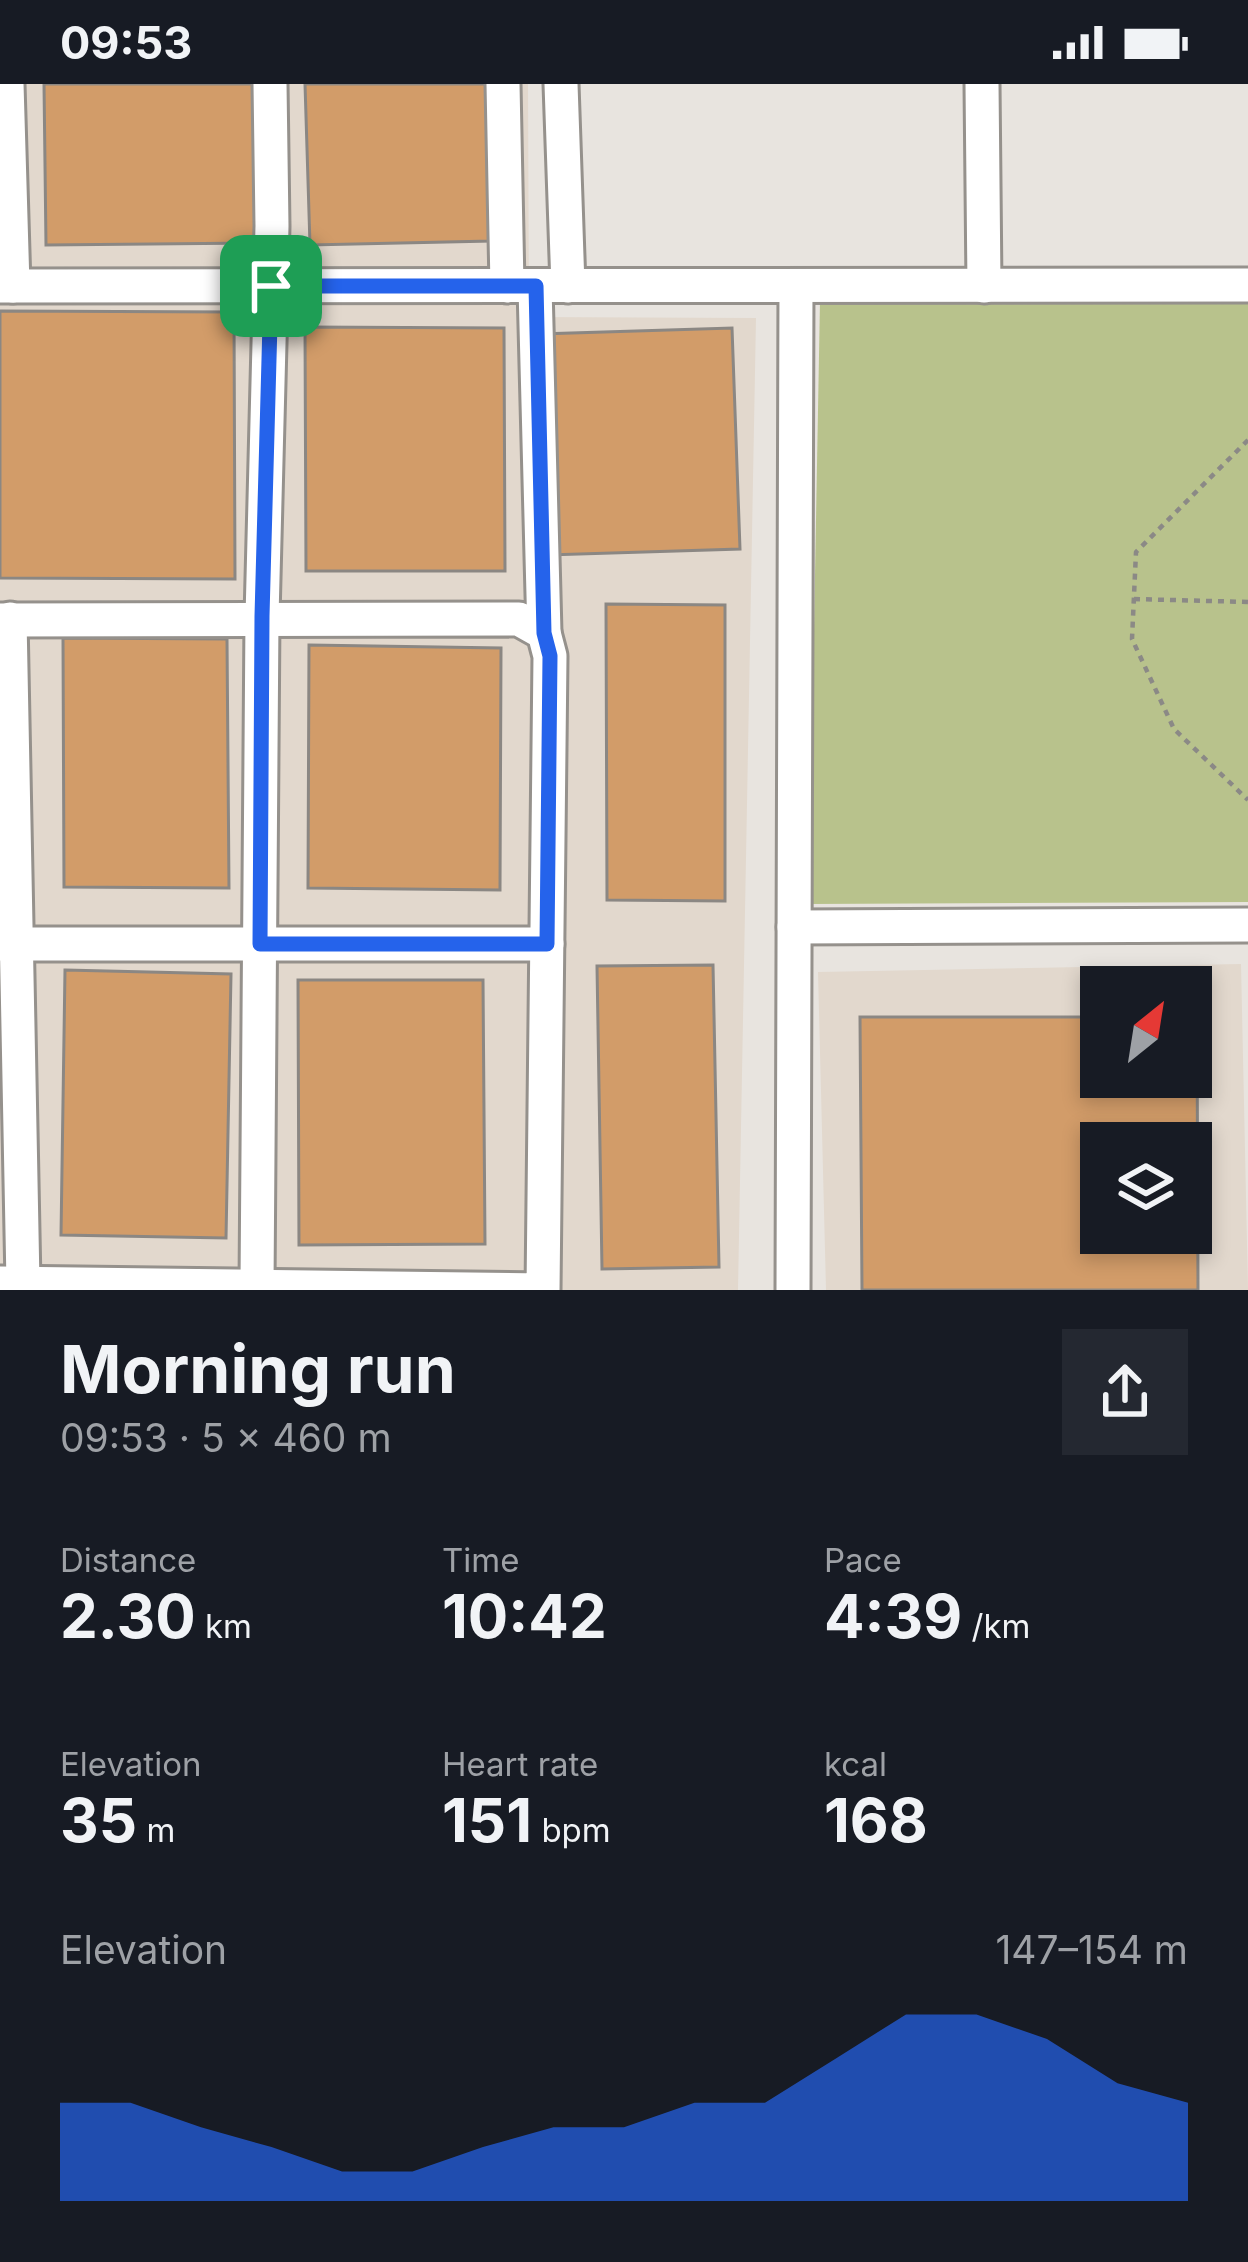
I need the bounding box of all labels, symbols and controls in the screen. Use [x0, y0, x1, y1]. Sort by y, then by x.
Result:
text: 09:53 [60, 15, 192, 70]
pin [220, 235, 322, 337]
icon: arrive [238, 253, 304, 319]
north arrow [1080, 966, 1212, 1098]
map controls [1080, 966, 1212, 1254]
button: layers [1080, 1122, 1212, 1254]
text: Morning run [60, 1329, 456, 1409]
button: share [1062, 1329, 1188, 1455]
text: 09:53 · 5 × 460 m [60, 1414, 392, 1461]
text: Distance [60, 1540, 196, 1580]
text: Time [442, 1540, 519, 1580]
text: Pace [824, 1540, 902, 1580]
text: 2.30 [60, 1580, 196, 1652]
text: 10:42 [442, 1580, 607, 1652]
text: 4:39 [824, 1580, 962, 1652]
text: km [196, 1606, 252, 1646]
text: /km [962, 1606, 1031, 1646]
text: Elevation [60, 1744, 201, 1784]
text: Heart rate [442, 1744, 598, 1784]
text: kcal [824, 1744, 887, 1784]
text: 35 [60, 1784, 137, 1856]
text: 151 [442, 1784, 532, 1856]
text: 168 [824, 1784, 928, 1856]
text: m [137, 1810, 175, 1850]
text: bpm [532, 1810, 611, 1850]
text: Elevation [60, 1926, 227, 1973]
text: 147–154 m [995, 1926, 1188, 1973]

